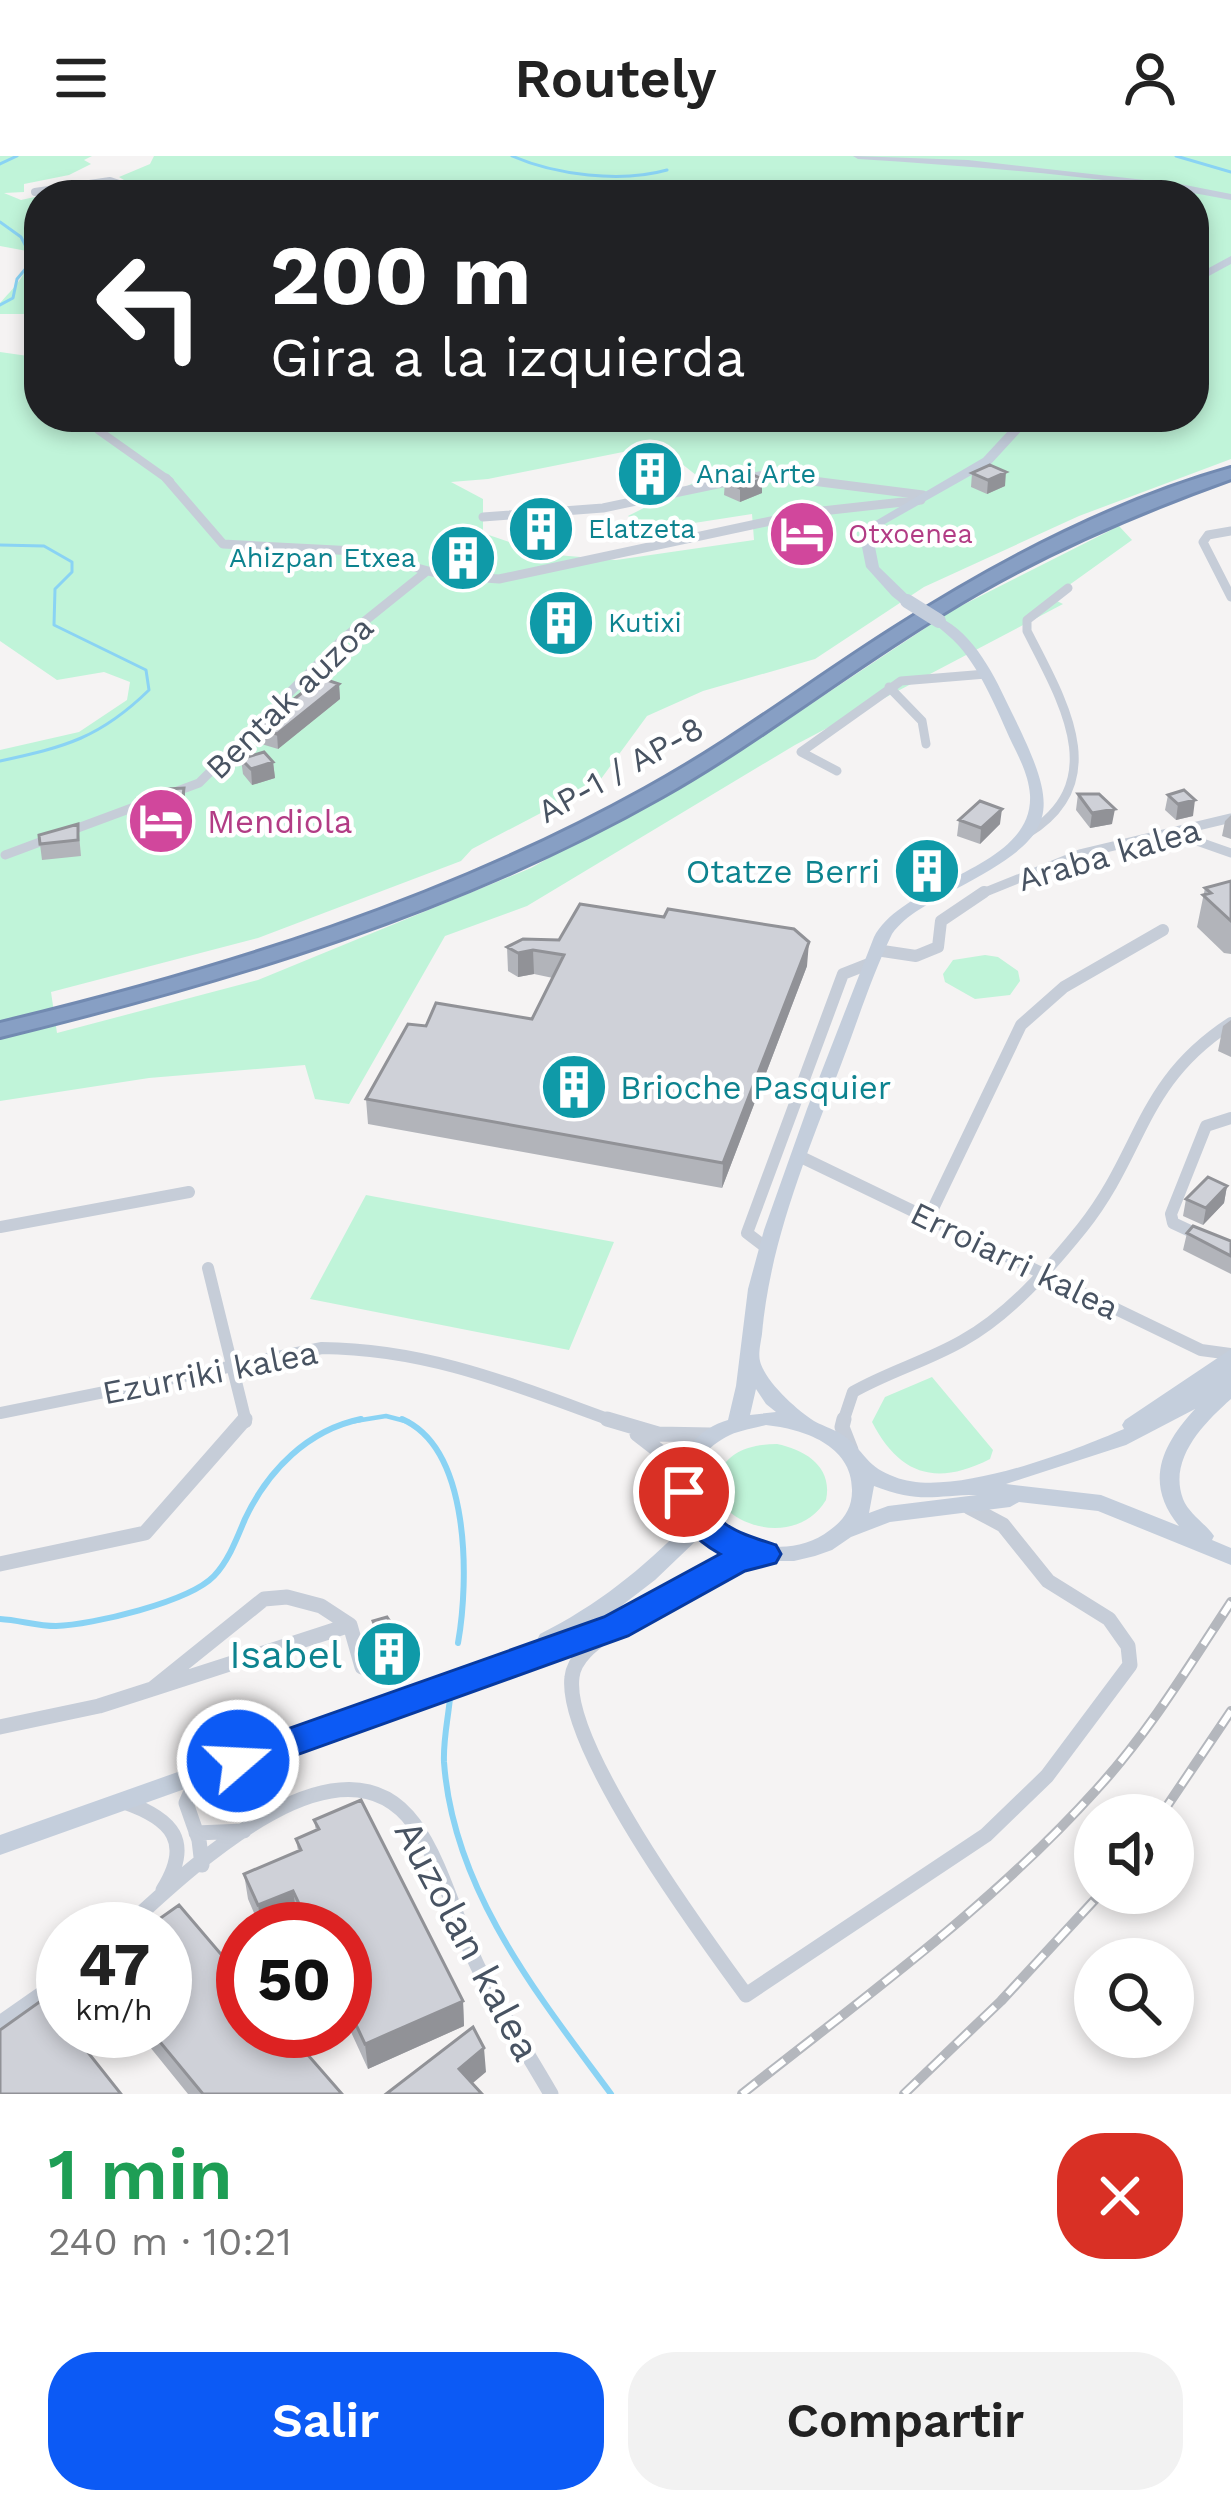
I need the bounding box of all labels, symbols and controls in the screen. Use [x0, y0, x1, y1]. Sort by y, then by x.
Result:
icon: menu [48, 45, 114, 111]
icon: person [1117, 45, 1183, 111]
text: Routely [514, 47, 717, 110]
text: 200 m [270, 226, 531, 324]
icon: left [72, 228, 228, 384]
text: Gira a la izquierda [270, 326, 746, 389]
building icon: Anai Arte [615, 439, 685, 509]
place label: Anai Arte [696, 458, 816, 490]
building icon: Elatzeta [506, 494, 576, 564]
hotel icon: Otxoenea [767, 499, 837, 569]
place label: Elatzeta [588, 513, 696, 545]
place label: Otxoenea [848, 518, 973, 550]
building icon: Ahizpan Etxea [428, 523, 498, 593]
place label: Ahizpan Etxea [229, 542, 416, 574]
building icon: Kutixi [526, 588, 596, 658]
place label: Kutixi [608, 607, 682, 639]
street label: Bentak auzoa [198, 608, 381, 787]
street label: AP-1 / AP-8 [531, 708, 710, 831]
hotel icon: Mendiola [126, 786, 196, 856]
place label: Mendiola [207, 802, 352, 841]
street label: Araba kalea [1013, 810, 1205, 899]
building icon: Otatze Berri [892, 836, 962, 906]
place label: Otatze Berri [686, 852, 880, 891]
building icon: Brioche Pasquier [539, 1052, 609, 1122]
place label: Brioche Pasquier [620, 1068, 891, 1107]
street label: Erroiarri kalea [904, 1193, 1125, 1328]
street label: Ezurriki kalea [99, 1333, 321, 1412]
pin [633, 1441, 735, 1543]
icon: arrive [651, 1459, 717, 1525]
building icon: Isabel [354, 1619, 424, 1689]
place label: Isabel [229, 1632, 342, 1677]
position arrow [175, 1698, 301, 1824]
map controls [1074, 1794, 1194, 2058]
button: sound [1074, 1794, 1194, 1914]
street label: Auzolan kalea [385, 1813, 550, 2068]
speed limit sign: 50 [216, 1902, 372, 2058]
text: 47 [78, 1929, 150, 2000]
button: search [1074, 1938, 1194, 2058]
text: km/h [75, 1992, 153, 2027]
text: 1 min [48, 2132, 233, 2216]
button: close [1057, 2133, 1183, 2259]
text: 240 m · 10:21 [48, 2219, 292, 2264]
button: Salir [48, 2352, 604, 2490]
button: Compartir [628, 2352, 1183, 2490]

